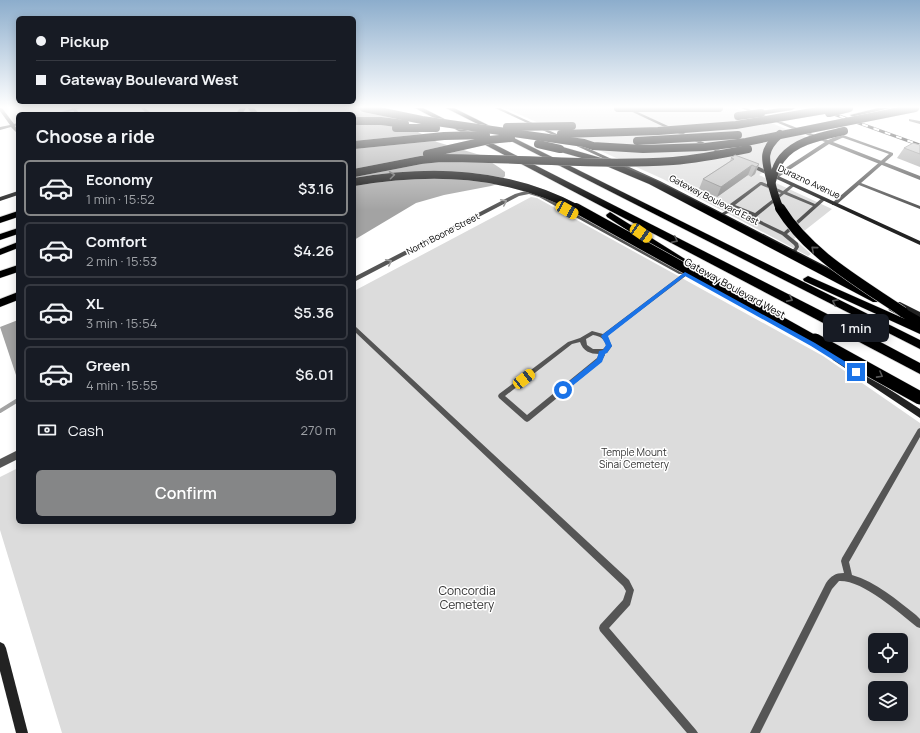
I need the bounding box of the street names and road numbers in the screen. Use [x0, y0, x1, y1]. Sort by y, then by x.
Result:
street label: Durazno Avenue [776, 161, 843, 202]
street label: Gateway Boulevard East [667, 171, 762, 228]
street label: North Boone Street [404, 209, 482, 258]
street label: Gateway Boulevard West [682, 254, 788, 322]

